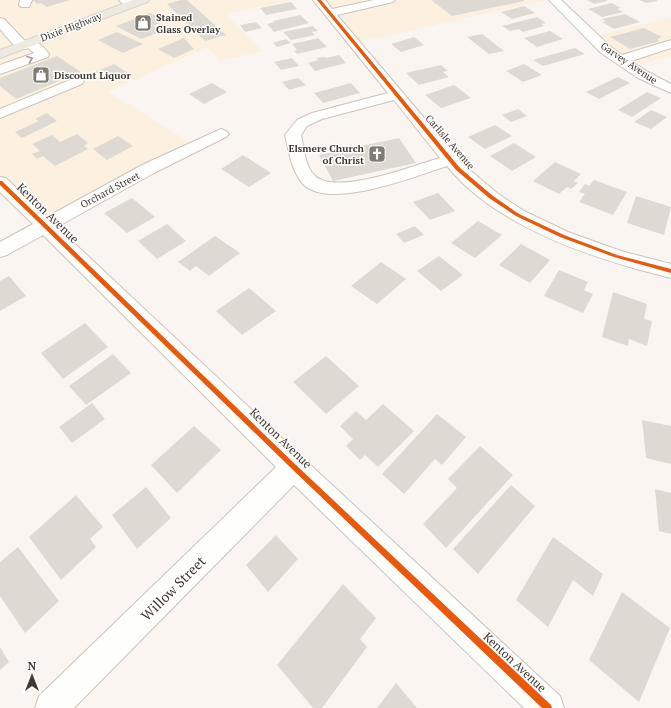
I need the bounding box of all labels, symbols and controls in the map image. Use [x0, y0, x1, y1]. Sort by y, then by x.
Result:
street label: Dixie Highway [39, 9, 104, 45]
place label: Stained Glass Overlay [156, 11, 221, 36]
shop icon: Stained Glass Overlay [133, 13, 153, 33]
street label: Garvey Avenue [598, 39, 660, 87]
one-way arrow [26, 55, 33, 63]
shop icon: Discount Liquor [31, 65, 51, 85]
place label: Discount Liquor [54, 69, 131, 82]
street label: Carlisle Avenue [423, 112, 477, 172]
place label: Elsmere Church of Christ [288, 142, 365, 167]
church icon: Elsmere Church of Christ [367, 144, 387, 164]
street label: Orchard Street [78, 169, 142, 211]
street label: Kenton Avenue [14, 180, 82, 246]
street label: Kenton Avenue [247, 405, 315, 471]
street label: Willow Street [136, 551, 210, 625]
street label: Kenton Avenue [480, 629, 550, 695]
north arrow [12, 656, 52, 696]
text: N [28, 659, 37, 673]

